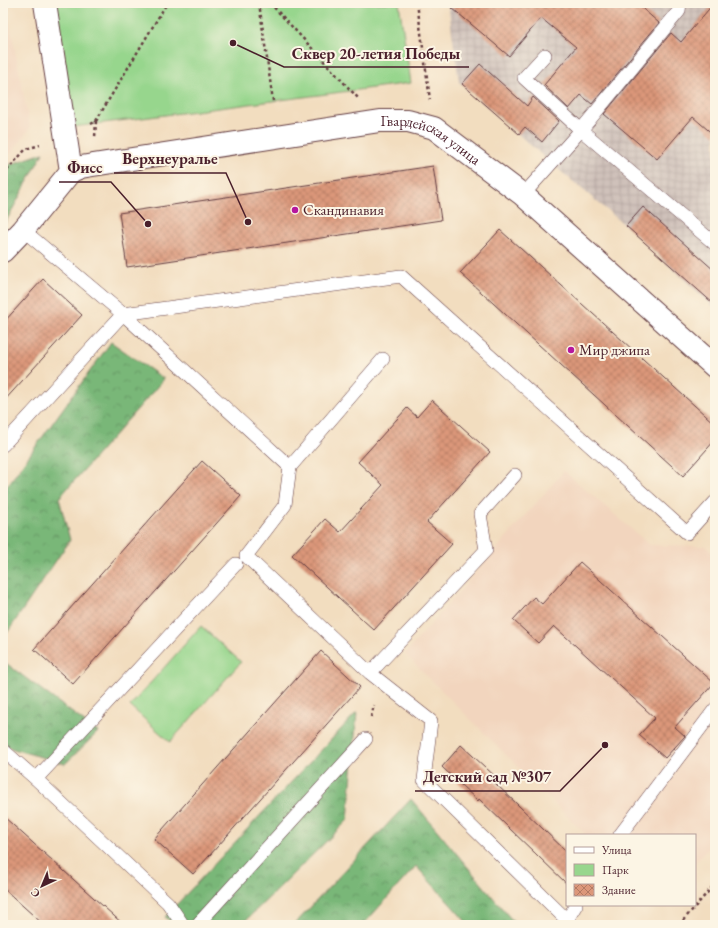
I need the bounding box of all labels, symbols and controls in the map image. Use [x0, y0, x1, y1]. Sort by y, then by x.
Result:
callout: Сквер 20-летия Победы [284, 39, 469, 67]
text: Сквер 20-летия Победы [292, 43, 461, 64]
street label: Гвардейская улица [381, 111, 485, 169]
callout: Верхнеуралье [114, 145, 226, 173]
text: Верхнеуралье [122, 148, 218, 169]
callout: Фисс [59, 154, 111, 182]
text: Фисс [67, 157, 103, 178]
place label: Скандинавия [303, 200, 384, 219]
marker: Скандинавия [290, 205, 300, 215]
place label: Мир джипа [579, 340, 650, 359]
marker: Мир джипа [566, 345, 576, 355]
callout: Детский сад №307 [415, 763, 560, 791]
text: Детский сад №307 [423, 766, 552, 787]
legend [566, 834, 696, 906]
text: Улица [601, 842, 632, 858]
text: Парк [602, 862, 629, 878]
north arrow [22, 866, 62, 906]
text: Здание [602, 882, 636, 898]
text: С [27, 885, 43, 901]

